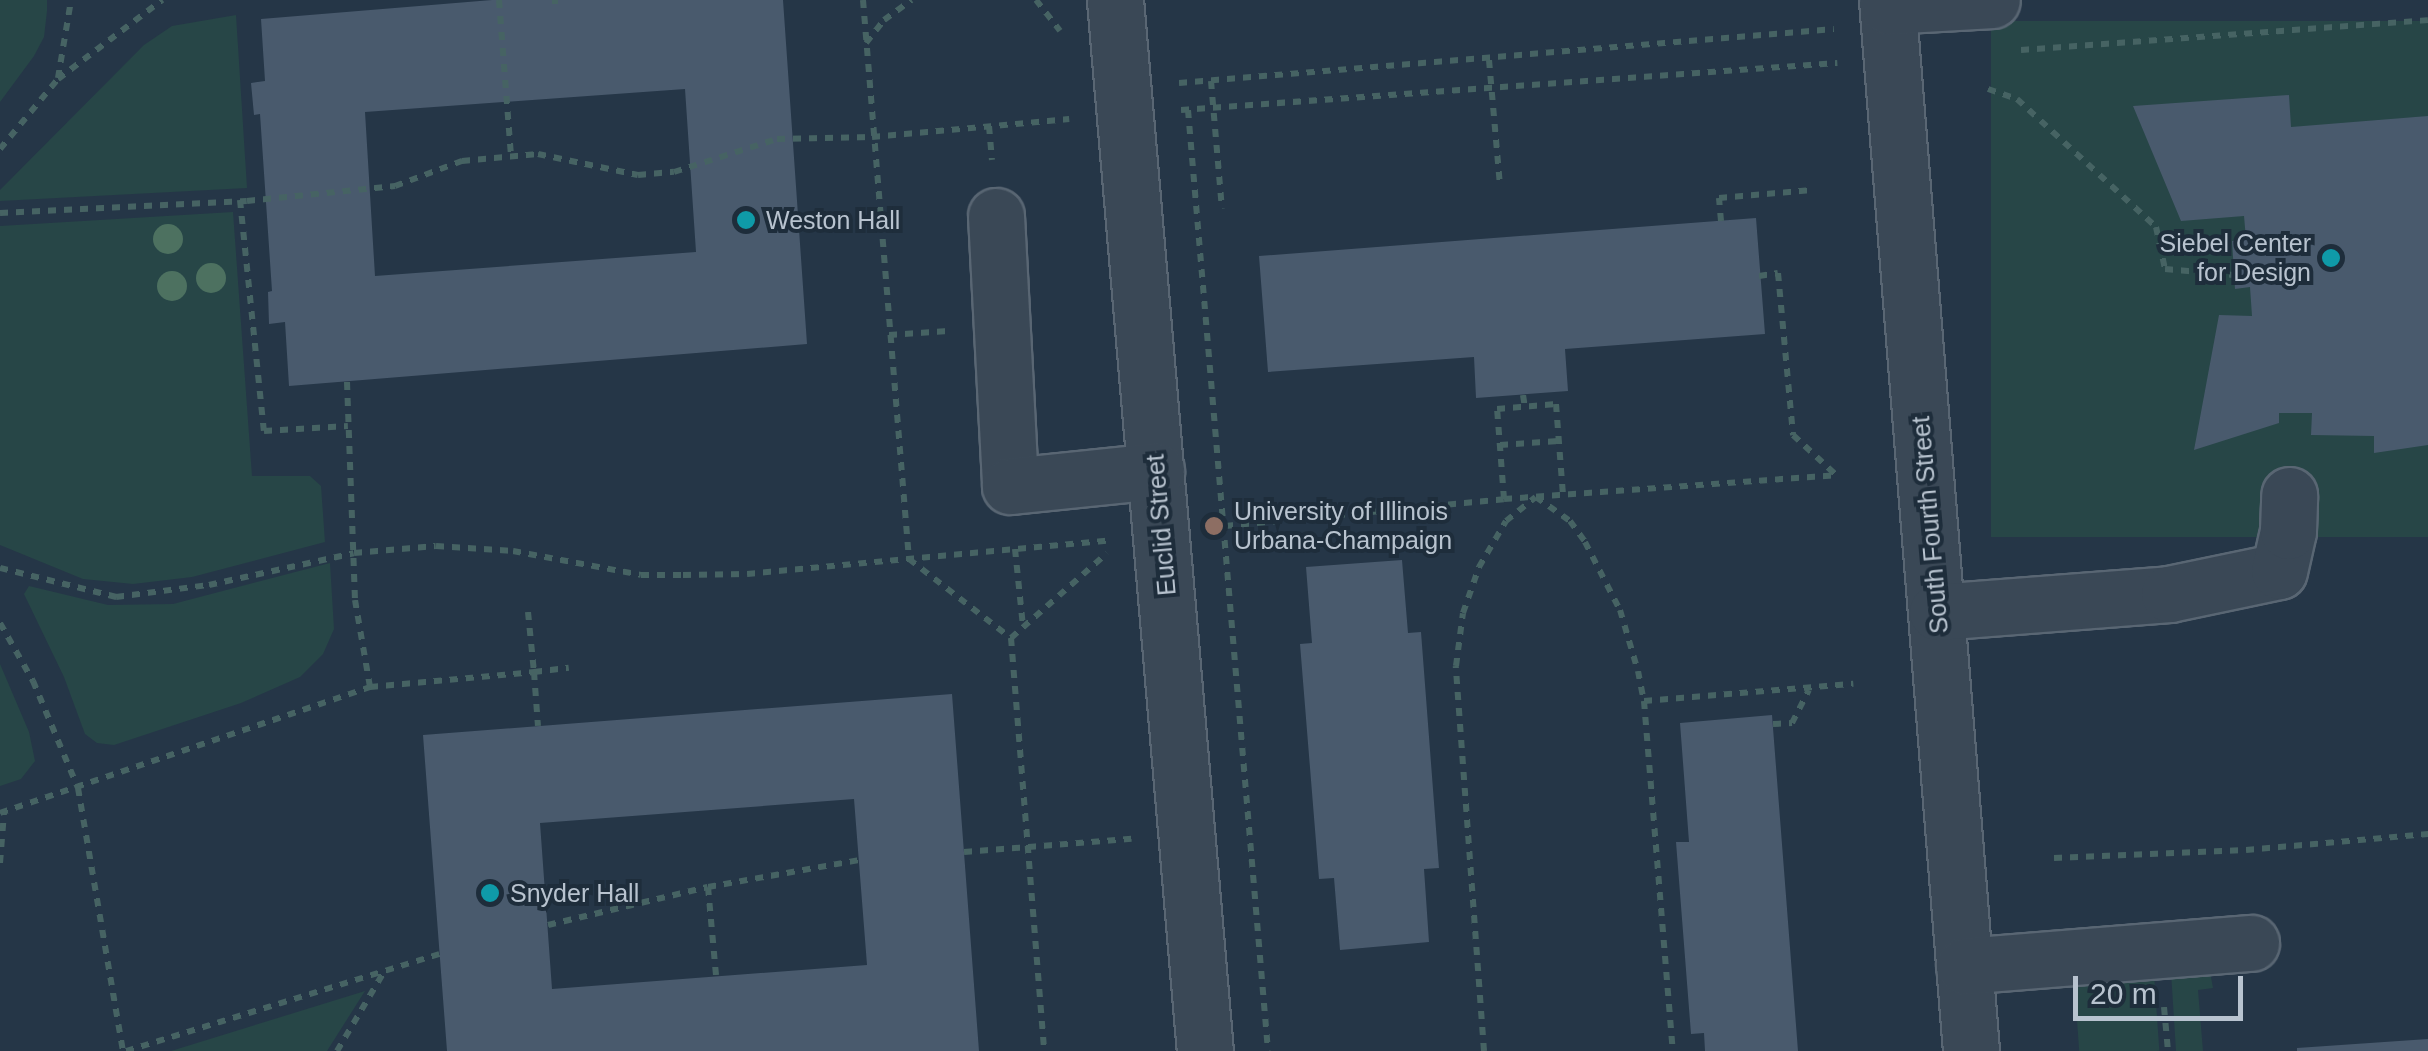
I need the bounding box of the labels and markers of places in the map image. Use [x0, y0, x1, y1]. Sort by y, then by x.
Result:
place label: Weston Hall [766, 205, 900, 235]
marker: Weston Hall [735, 209, 757, 231]
place label: Siebel Center for Design [2160, 229, 2311, 288]
marker: Siebel Center for Design [2320, 247, 2342, 269]
place label: University of Illinois Urbana-Champaign [1234, 497, 1452, 556]
marker: University of Illinois Urbana-Champaign [1203, 515, 1225, 537]
place label: Snyder Hall [510, 878, 639, 908]
marker: Snyder Hall [479, 882, 501, 904]

